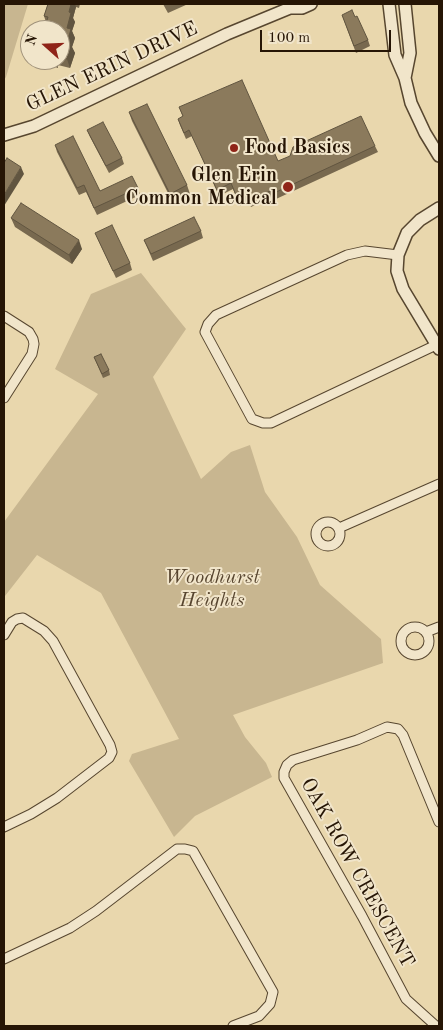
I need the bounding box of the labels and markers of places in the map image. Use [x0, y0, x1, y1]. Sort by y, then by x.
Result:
place label: Food Basics [244, 136, 350, 160]
marker: Food Basics [228, 142, 240, 154]
place label: Glen Erin Common Medical [125, 164, 277, 211]
marker: Glen Erin Common Medical [281, 180, 295, 194]

